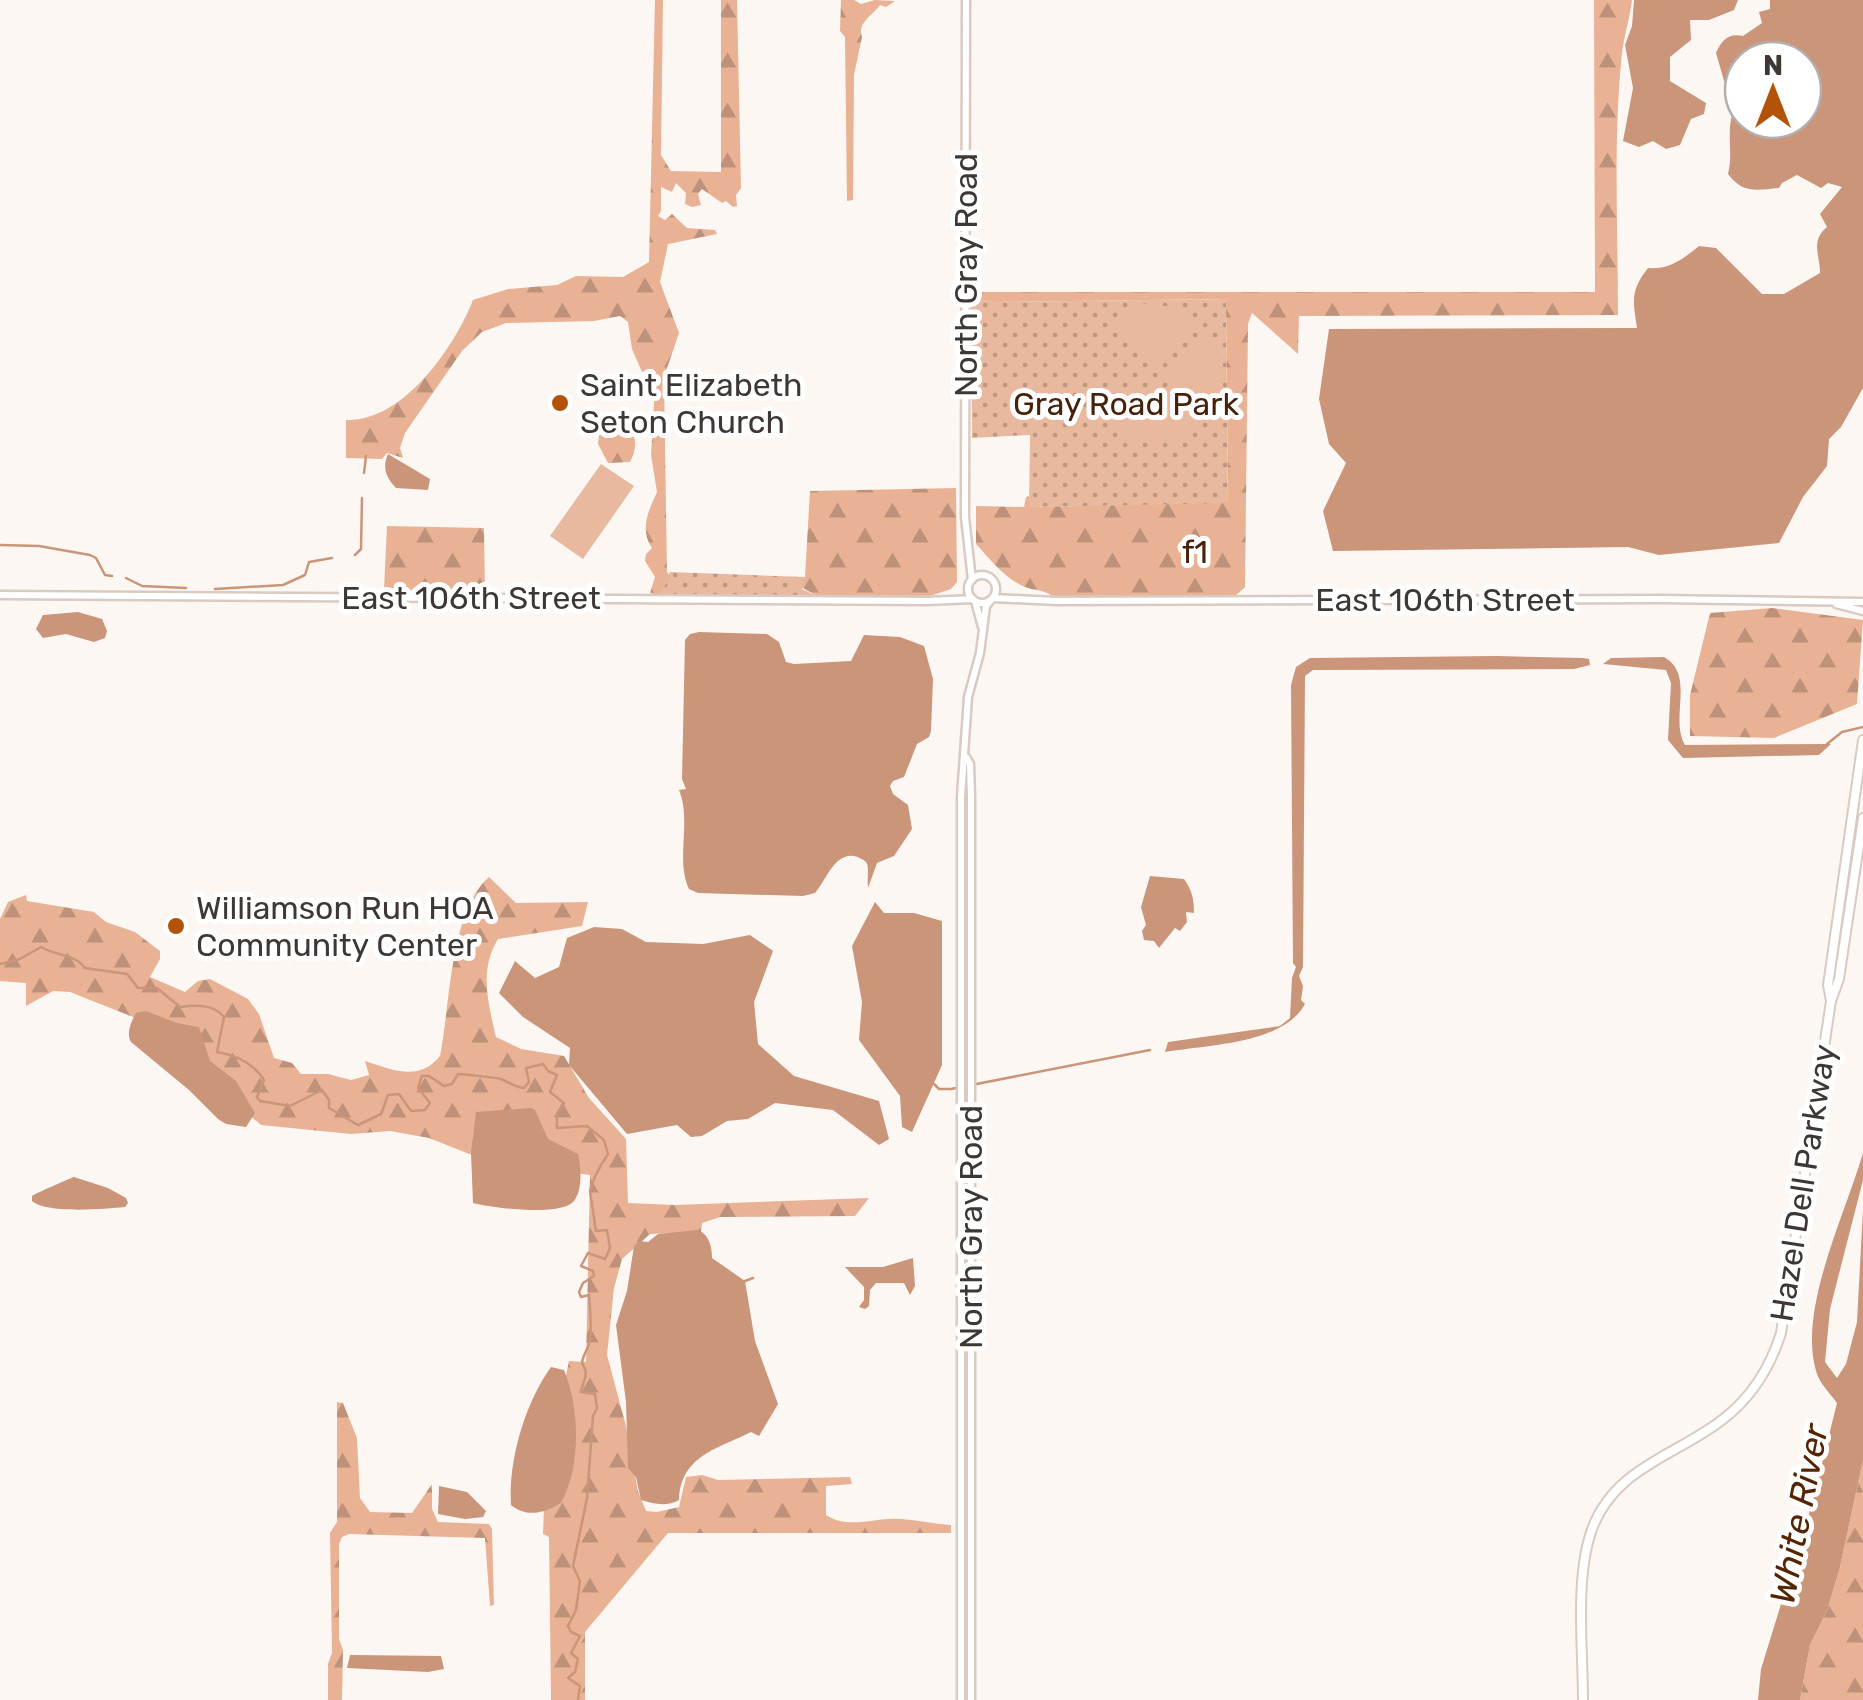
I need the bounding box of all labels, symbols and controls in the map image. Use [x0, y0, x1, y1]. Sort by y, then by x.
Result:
north arrow [1723, 40, 1823, 140]
text: N [1763, 49, 1783, 82]
street label: North Gray Road [947, 153, 985, 397]
place label: Saint Elizabeth Seton Church [580, 366, 803, 441]
park label: Gray Road Park [1013, 385, 1239, 423]
marker: Saint Elizabeth Seton Church [549, 392, 571, 414]
park label: f1 [1182, 533, 1208, 571]
street label: East 106th Street [341, 579, 601, 617]
street label: East 106th Street [1315, 581, 1575, 619]
place label: Williamson Run HOA Community Center [196, 889, 494, 964]
marker: Williamson Run HOA Community Center [165, 915, 187, 937]
street label: Hazel Dell Parkway [1762, 1042, 1844, 1324]
street label: North Gray Road [952, 1105, 990, 1349]
water label: White River [1761, 1419, 1837, 1607]

